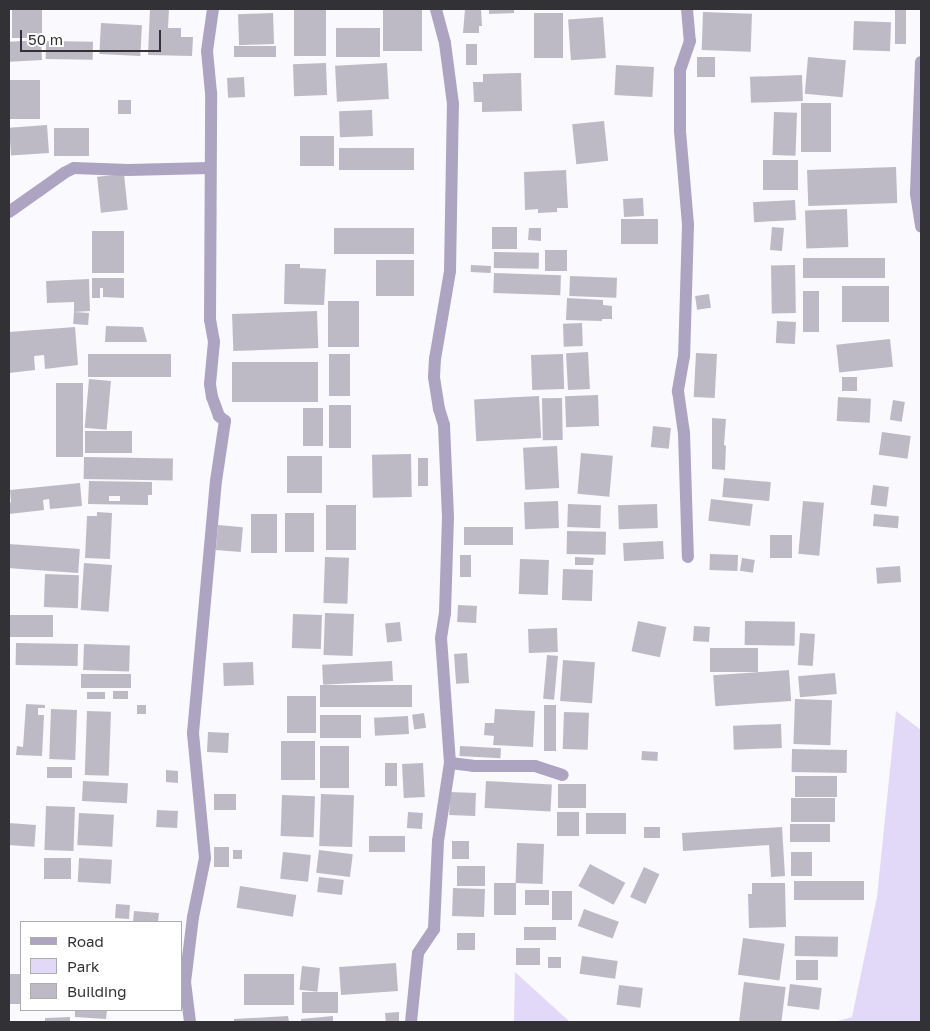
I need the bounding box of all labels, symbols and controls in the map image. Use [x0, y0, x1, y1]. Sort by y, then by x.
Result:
scale bar [22, 20, 164, 52]
text: 50 m [28, 30, 63, 48]
legend [20, 921, 182, 1011]
text: Road [67, 932, 104, 950]
text: Park [67, 957, 99, 975]
text: Building [67, 982, 127, 1000]

